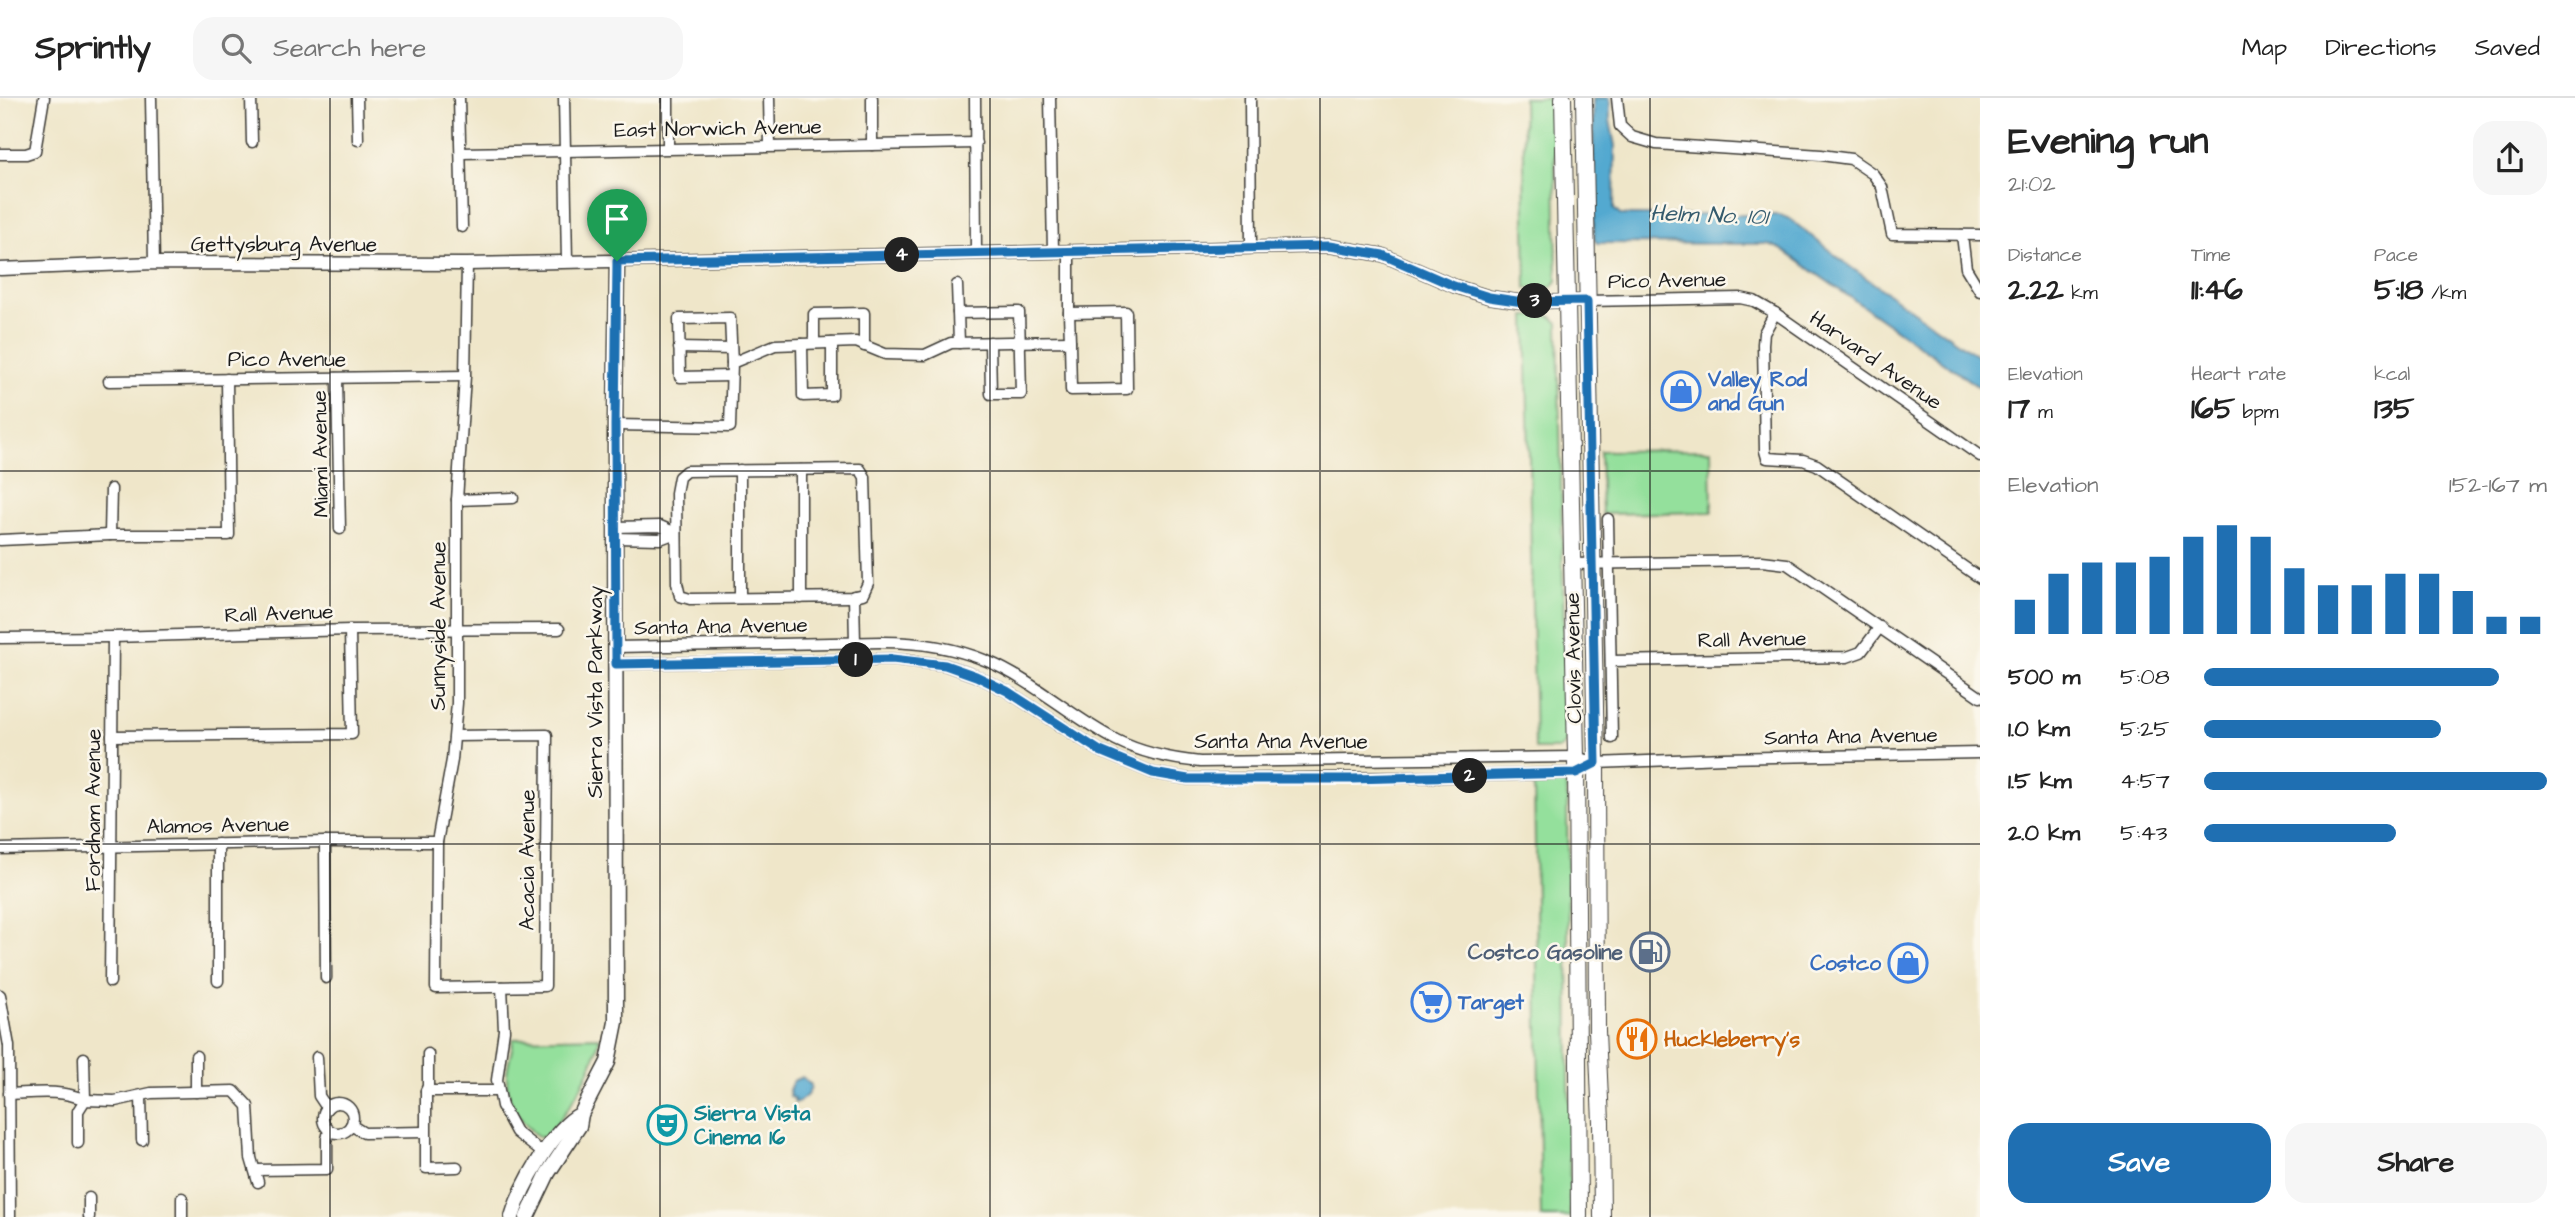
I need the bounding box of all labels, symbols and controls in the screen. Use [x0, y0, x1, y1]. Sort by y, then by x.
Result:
search box [193, 17, 683, 80]
text: Sprintly [35, 25, 151, 71]
icon: search [217, 29, 255, 67]
text: Search here [273, 30, 426, 66]
text: Map [2242, 31, 2287, 65]
text: Directions [2325, 31, 2437, 65]
text: Saved [2475, 31, 2540, 65]
street label: East Norwich Avenue [614, 112, 822, 145]
text: Evening run [2008, 116, 2209, 168]
button: share [2473, 121, 2547, 195]
text: 21:02 [2008, 168, 2056, 200]
pin [587, 189, 647, 261]
water label: Helm No. 101 [1650, 197, 1771, 233]
icon: arrive [598, 200, 636, 238]
street label: Gettysburg Avenue [191, 230, 377, 261]
pin: 4 [884, 238, 920, 272]
text: 4 [895, 241, 908, 268]
text: Distance [2008, 242, 2082, 269]
text: Time [2191, 242, 2231, 269]
text: Pace [2374, 242, 2418, 269]
street label: Pico Avenue [1608, 265, 1726, 296]
text: 2.22 [2008, 269, 2064, 311]
text: 11:46 [2191, 269, 2243, 311]
text: 5:18 [2374, 269, 2424, 311]
text: km [2064, 280, 2098, 307]
text: /km [2424, 280, 2466, 307]
pin: 3 [1518, 284, 1552, 318]
text: 3 [1530, 287, 1539, 314]
street label: Harvard Avenue [1804, 304, 1948, 417]
street label: Pico Avenue [228, 345, 346, 374]
text: Elevation [2008, 361, 2083, 388]
text: Heart rate [2191, 361, 2286, 388]
text: kcal [2374, 361, 2410, 388]
place label: Valley Rod and Gun [1707, 365, 1808, 418]
shop icon: Valley Rod and Gun [1660, 370, 1702, 412]
text: 17 [2008, 388, 2030, 430]
text: 165 [2191, 388, 2235, 430]
text: 135 [2374, 388, 2414, 430]
street label: Miami Avenue [305, 390, 336, 518]
text: m [2030, 399, 2053, 426]
text: bpm [2235, 399, 2279, 426]
text: Elevation [2008, 469, 2099, 501]
text: 152–167 m [2449, 469, 2547, 501]
street label: Sunnyside Avenue [424, 541, 455, 711]
street label: Sierra Vista Parkway [581, 585, 612, 798]
street label: Clovis Avenue [1558, 592, 1589, 724]
street label: Rall Avenue [224, 597, 334, 630]
street label: Santa Ana Avenue [634, 610, 808, 643]
street label: Rall Avenue [1697, 624, 1807, 655]
pin: 1 [838, 642, 874, 678]
text: 1 [854, 646, 857, 673]
text: 500 m [2008, 661, 2080, 693]
text: 5:08 [2120, 661, 2170, 693]
text: 1.0 km [2008, 713, 2070, 745]
text: 5:25 [2120, 713, 2170, 745]
street label: Santa Ana Avenue [1764, 720, 1938, 753]
street label: Santa Ana Avenue [1194, 727, 1368, 756]
street label: Fordham Avenue [79, 729, 108, 891]
pin: 2 [1452, 758, 1488, 794]
text: 2 [1464, 762, 1475, 789]
text: 1.5 km [2008, 765, 2072, 797]
text: 4:57 [2120, 765, 2170, 797]
street label: Acacia Avenue [513, 789, 542, 931]
street label: Alamos Avenue [146, 810, 290, 841]
text: 2.0 km [2008, 817, 2080, 849]
text: 5:43 [2120, 817, 2167, 849]
fuel station icon: Costco Gasoline [1629, 931, 1671, 973]
place label: Costco Gasoline [1468, 938, 1624, 967]
shop icon: Costco [1887, 942, 1929, 984]
place label: Costco [1810, 949, 1881, 978]
supermarket icon: Target [1410, 981, 1452, 1023]
place label: Target [1457, 988, 1525, 1019]
restaurant icon: Huckleberry's [1616, 1018, 1658, 1060]
place label: Huckleberry's [1664, 1025, 1800, 1057]
place label: Sierra Vista Cinema 16 [693, 1099, 811, 1152]
theatre icon: Sierra Vista Cinema 16 [646, 1104, 688, 1146]
button: Save [2008, 1123, 2271, 1203]
button: Share [2285, 1123, 2547, 1203]

